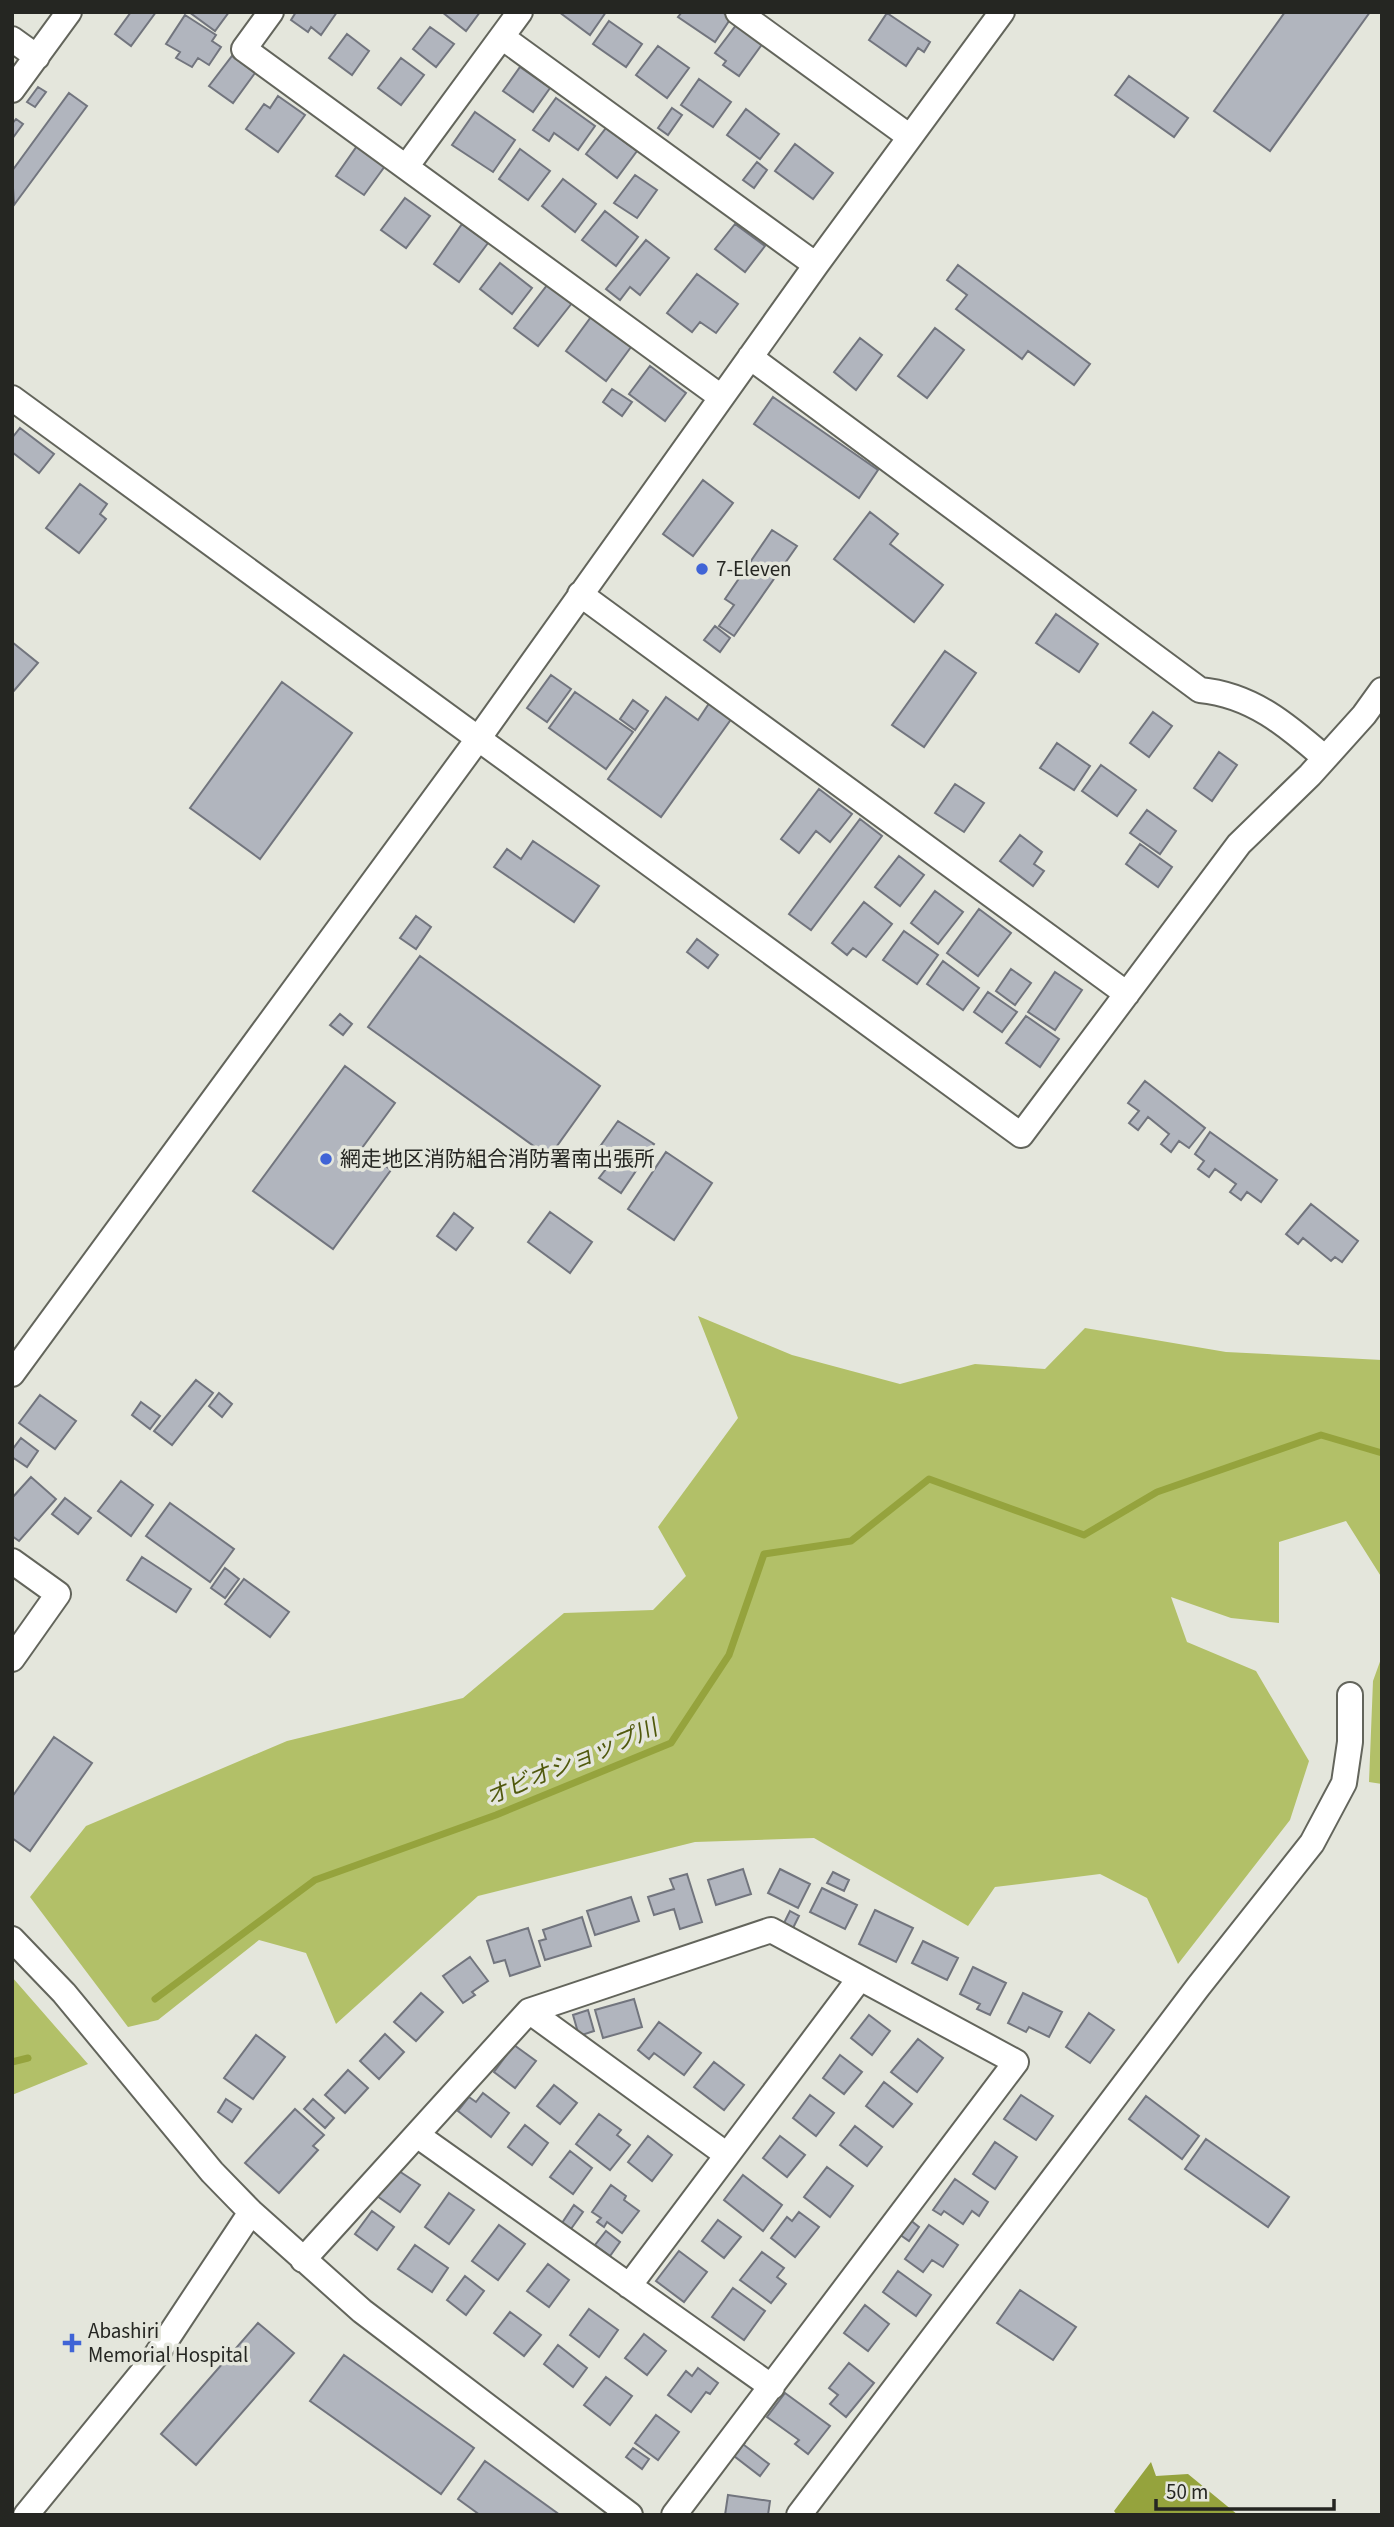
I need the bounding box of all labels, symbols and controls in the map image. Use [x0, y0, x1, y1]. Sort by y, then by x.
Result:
place label: 7-Eleven [716, 554, 792, 584]
marker: 7-Eleven [694, 561, 710, 577]
place label: 網走地区消防組合消防署南出張所 [340, 1144, 655, 1174]
marker: 網走地区消防組合消防署南出張所 [318, 1151, 334, 1167]
water label: オビオショップ川 [480, 1710, 665, 1814]
place label: Abashiri Memorial Hospital [88, 2316, 248, 2370]
marker: Abashiri Memorial Hospital [62, 2333, 82, 2353]
scale bar [1156, 2468, 1334, 2512]
text: 50 m [1166, 2477, 1208, 2507]

